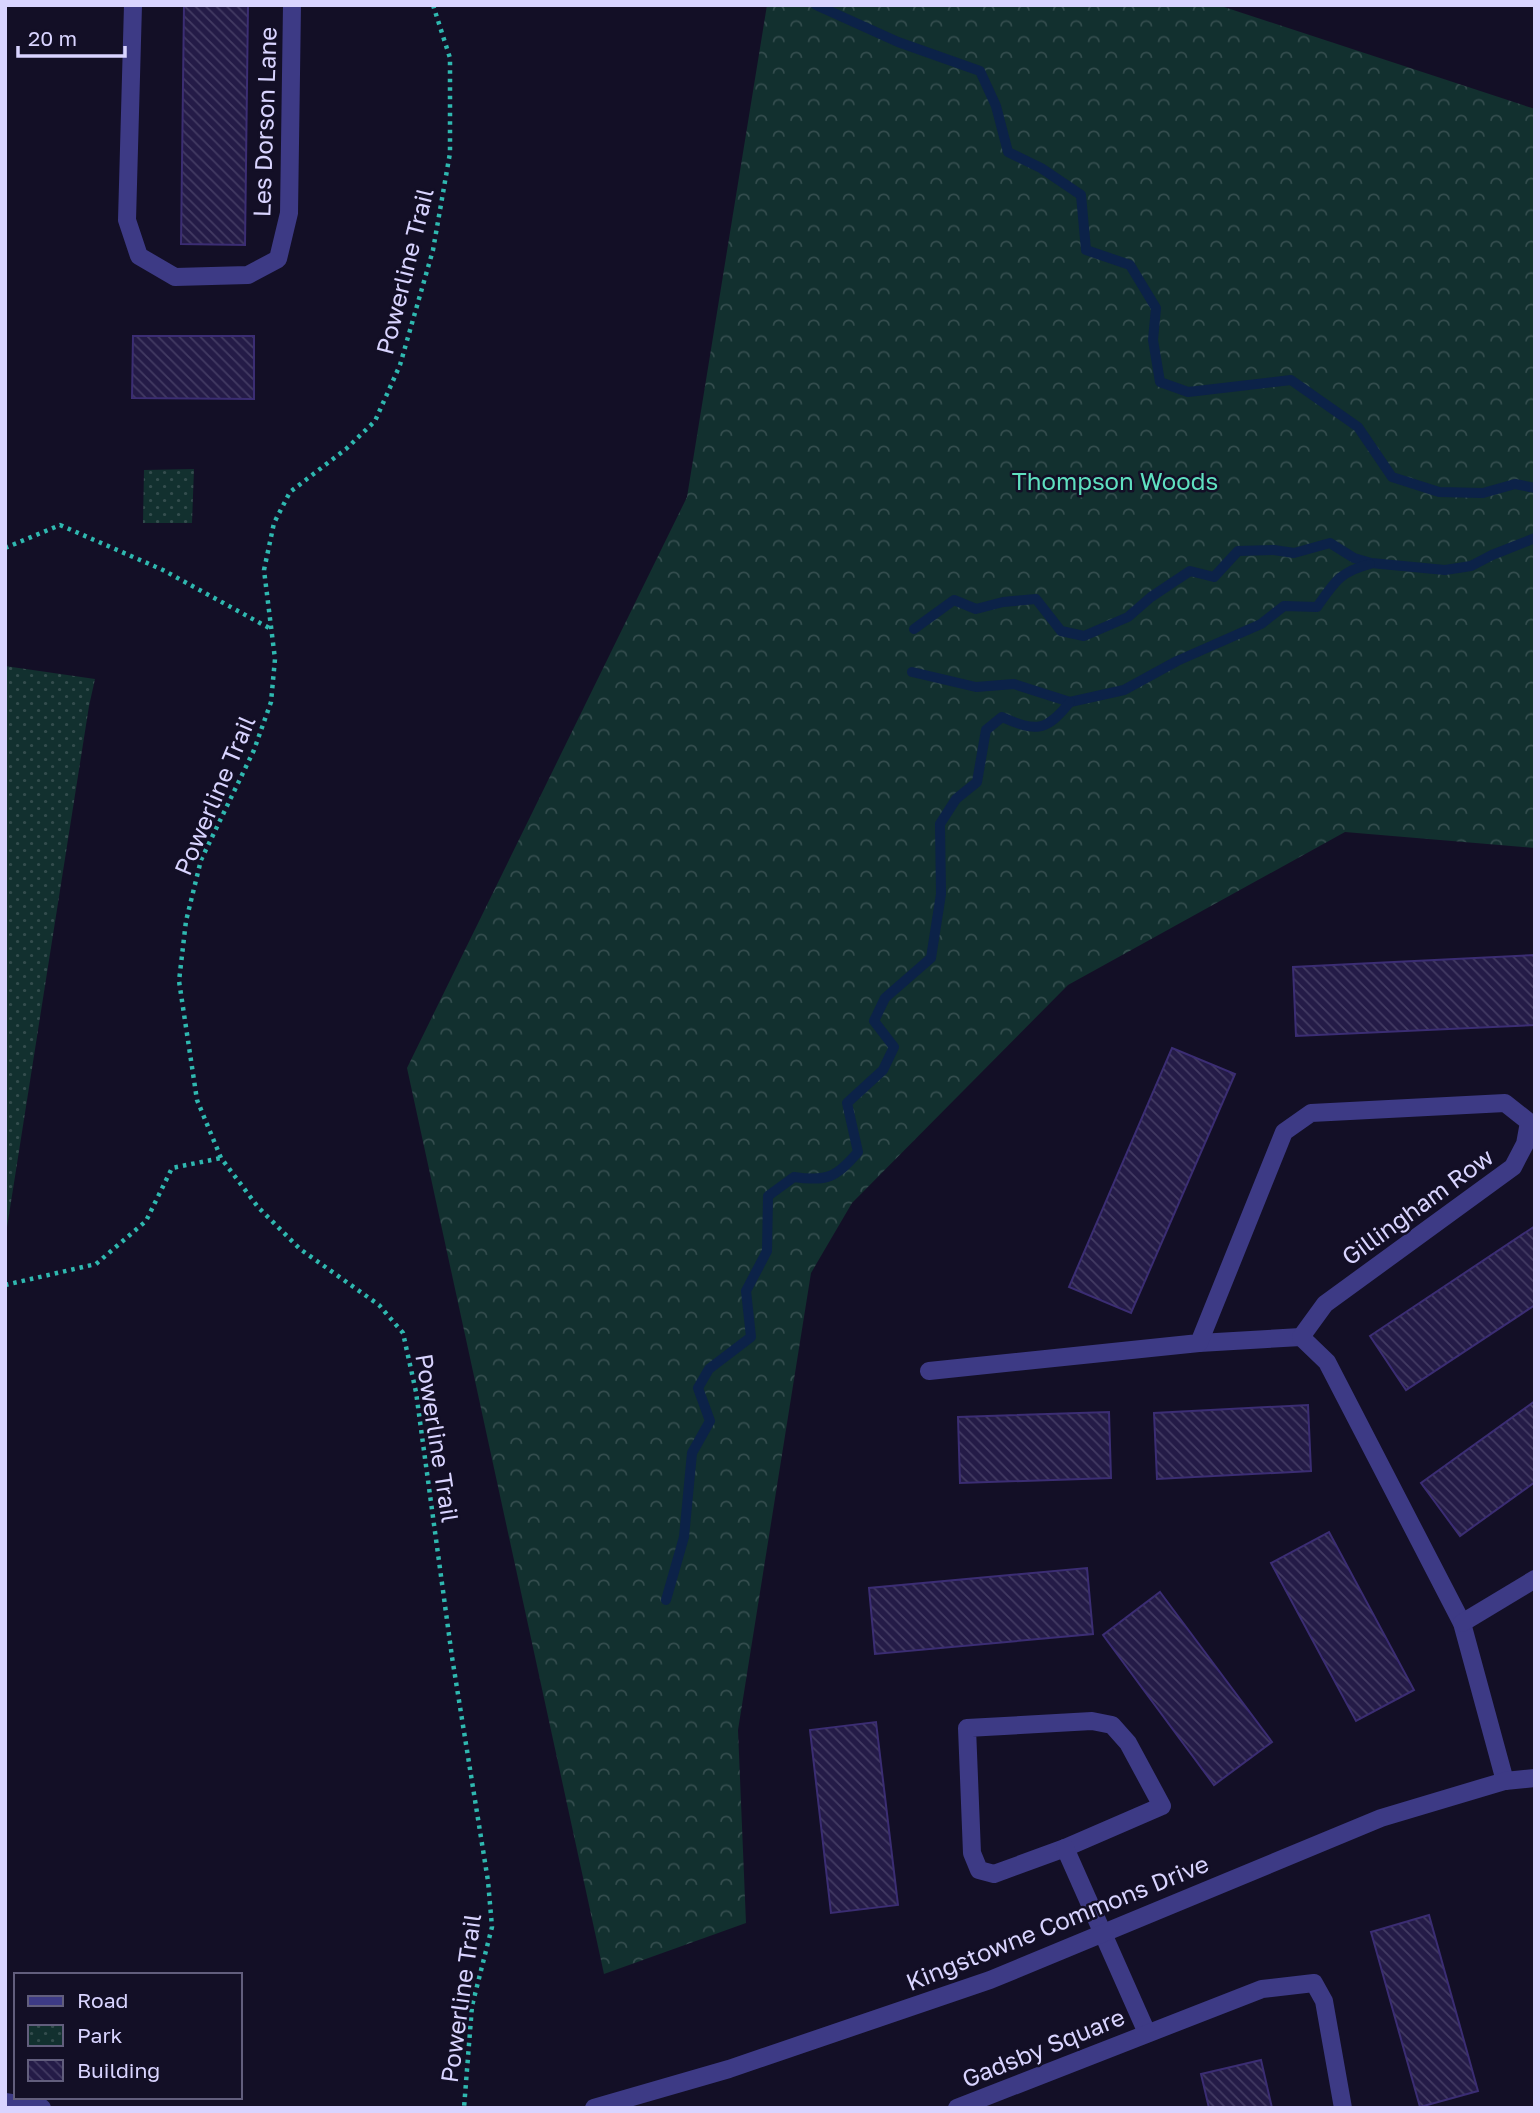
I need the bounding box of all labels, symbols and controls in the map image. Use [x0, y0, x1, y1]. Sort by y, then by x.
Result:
scale bar [18, 14, 124, 58]
text: 20 m [28, 25, 77, 51]
street label: Les Dorson Lane [246, 26, 282, 218]
street label: Powerline Trail [369, 185, 439, 357]
park label: Thompson Woods [1012, 466, 1218, 495]
street label: Powerline Trail [167, 711, 261, 879]
street label: Gillingham Row [1336, 1141, 1498, 1271]
street label: Powerline Trail [410, 1352, 466, 1524]
street label: Kingstowne Commons Drive [902, 1848, 1212, 1996]
street label: Powerline Trail [434, 1912, 486, 2084]
legend [14, 1973, 242, 2099]
text: Road [77, 1987, 128, 2013]
street label: Gadsby Square [957, 2001, 1129, 2093]
text: Park [77, 2022, 123, 2048]
text: Building [77, 2057, 160, 2083]

